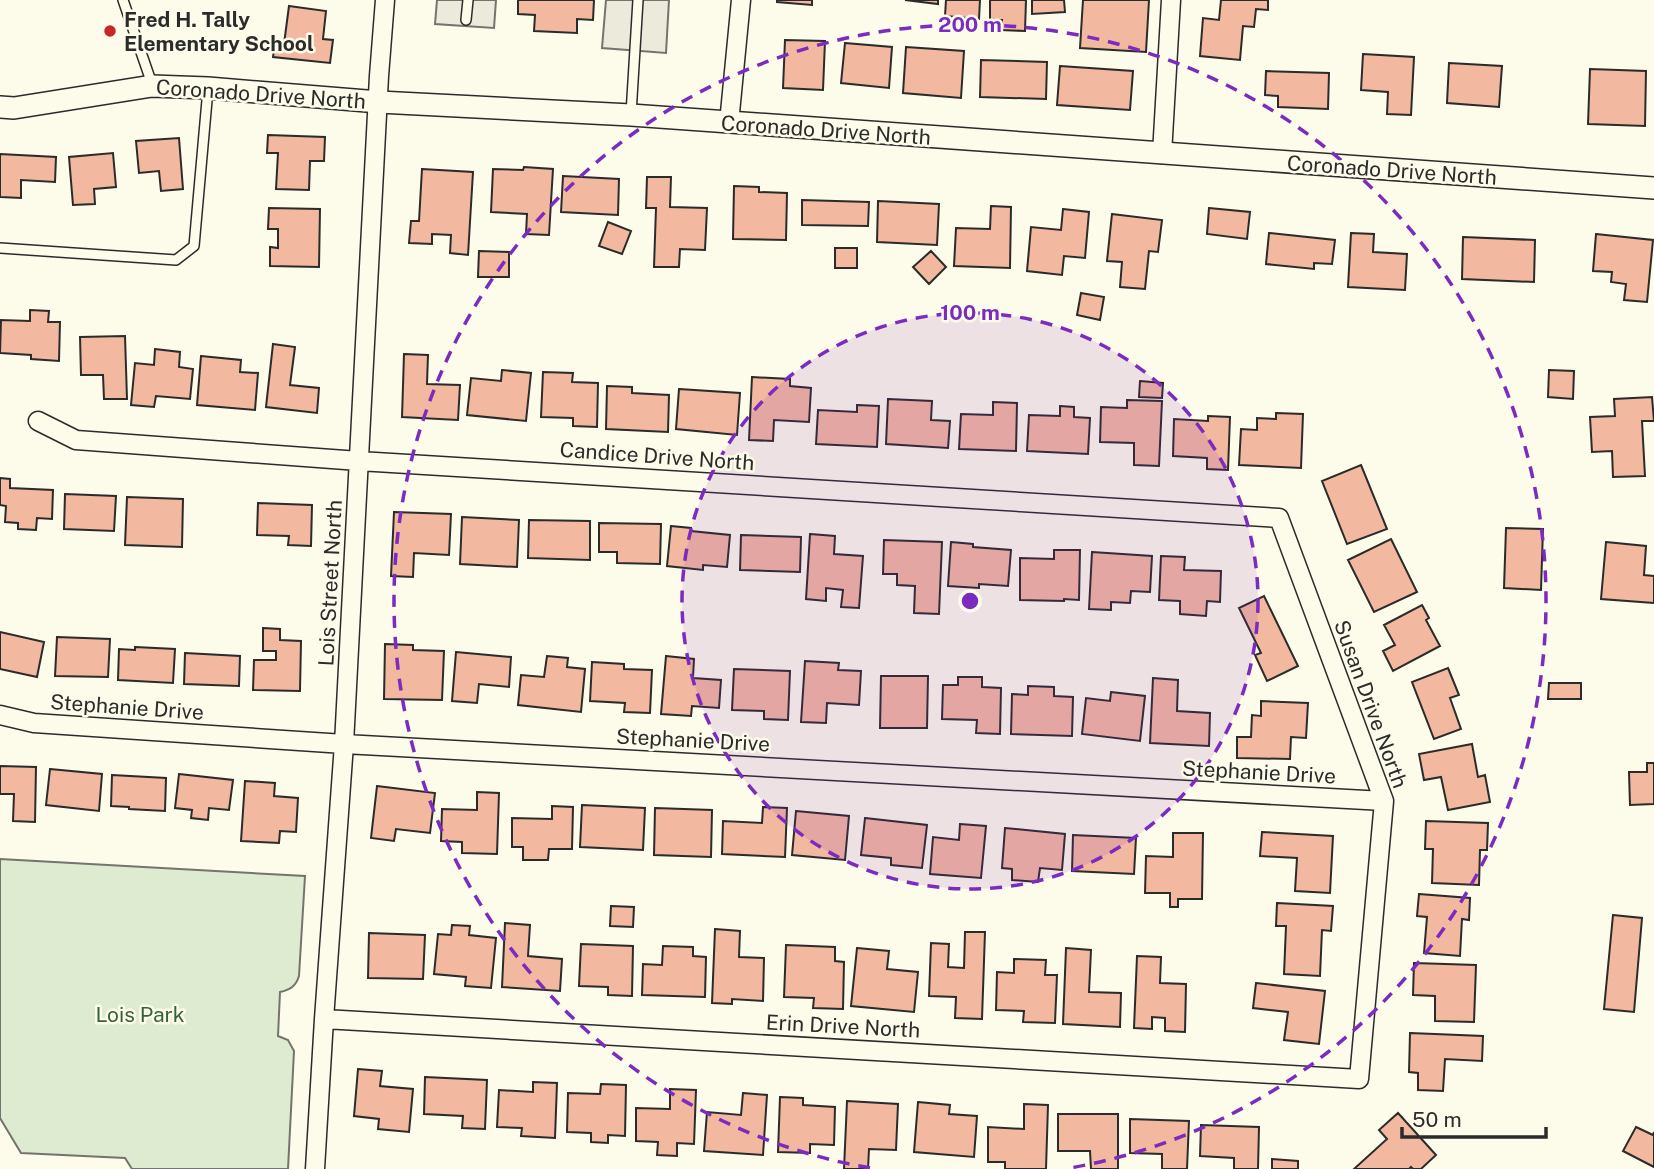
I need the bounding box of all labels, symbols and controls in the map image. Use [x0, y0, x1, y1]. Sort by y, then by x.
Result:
place label: Fred H. Tally Elementary School [124, 7, 314, 56]
text: 200 m [938, 12, 1002, 37]
marker: Fred H. Tally Elementary School [102, 23, 118, 39]
street label: Coronado Drive North [155, 74, 367, 114]
street label: Coronado Drive North [720, 110, 932, 150]
street label: Coronado Drive North [1286, 150, 1498, 190]
text: 100 m [940, 300, 1000, 325]
street label: Candice Drive North [559, 437, 755, 475]
street label: Lois Street North [313, 499, 347, 667]
centre of rings [958, 589, 982, 613]
street label: Susan Drive North [1329, 617, 1413, 791]
street label: Stephanie Drive [49, 689, 205, 725]
street label: Stephanie Drive [615, 723, 771, 757]
street label: Stephanie Drive [1181, 755, 1337, 789]
park label: Lois Park [95, 1002, 185, 1027]
street label: Erin Drive North [765, 1009, 921, 1043]
scale bar [1402, 1096, 1546, 1140]
text: 50 m [1412, 1107, 1462, 1132]

